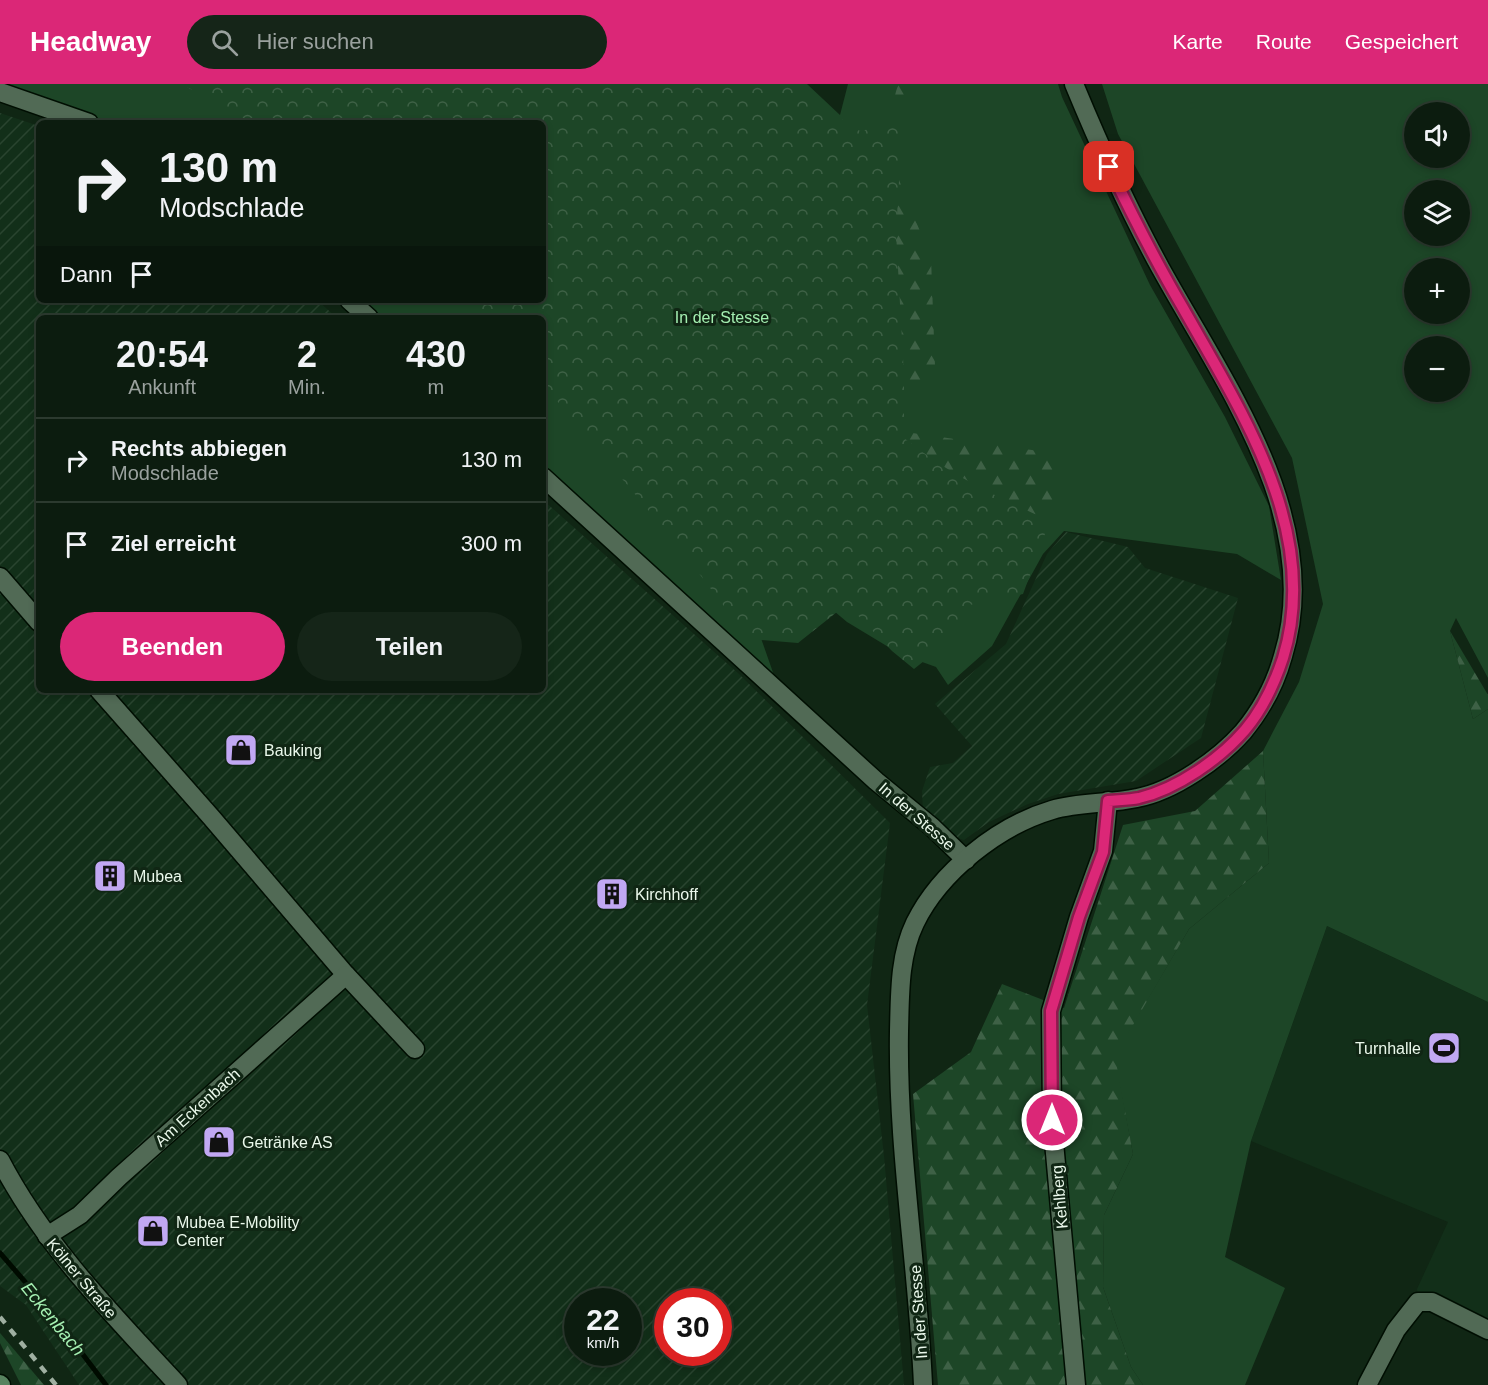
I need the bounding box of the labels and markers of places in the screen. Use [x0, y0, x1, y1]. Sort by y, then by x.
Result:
pin [1083, 141, 1134, 192]
shop icon: Bauking [223, 732, 259, 768]
place label: Bauking [264, 742, 322, 759]
building icon: Mubea [92, 858, 128, 894]
place label: Mubea [133, 868, 182, 885]
building icon: Kirchhoff [594, 876, 630, 912]
place label: Kirchhoff [635, 886, 698, 903]
sports icon: Turnhalle [1426, 1030, 1462, 1066]
place label: Turnhalle [1355, 1040, 1421, 1057]
shop icon: Getränke AS [201, 1124, 237, 1160]
place label: Getränke AS [242, 1134, 333, 1151]
shop icon: Mubea E-Mobility Center [135, 1213, 171, 1249]
place label: Mubea E-Mobility Center [176, 1214, 300, 1249]

